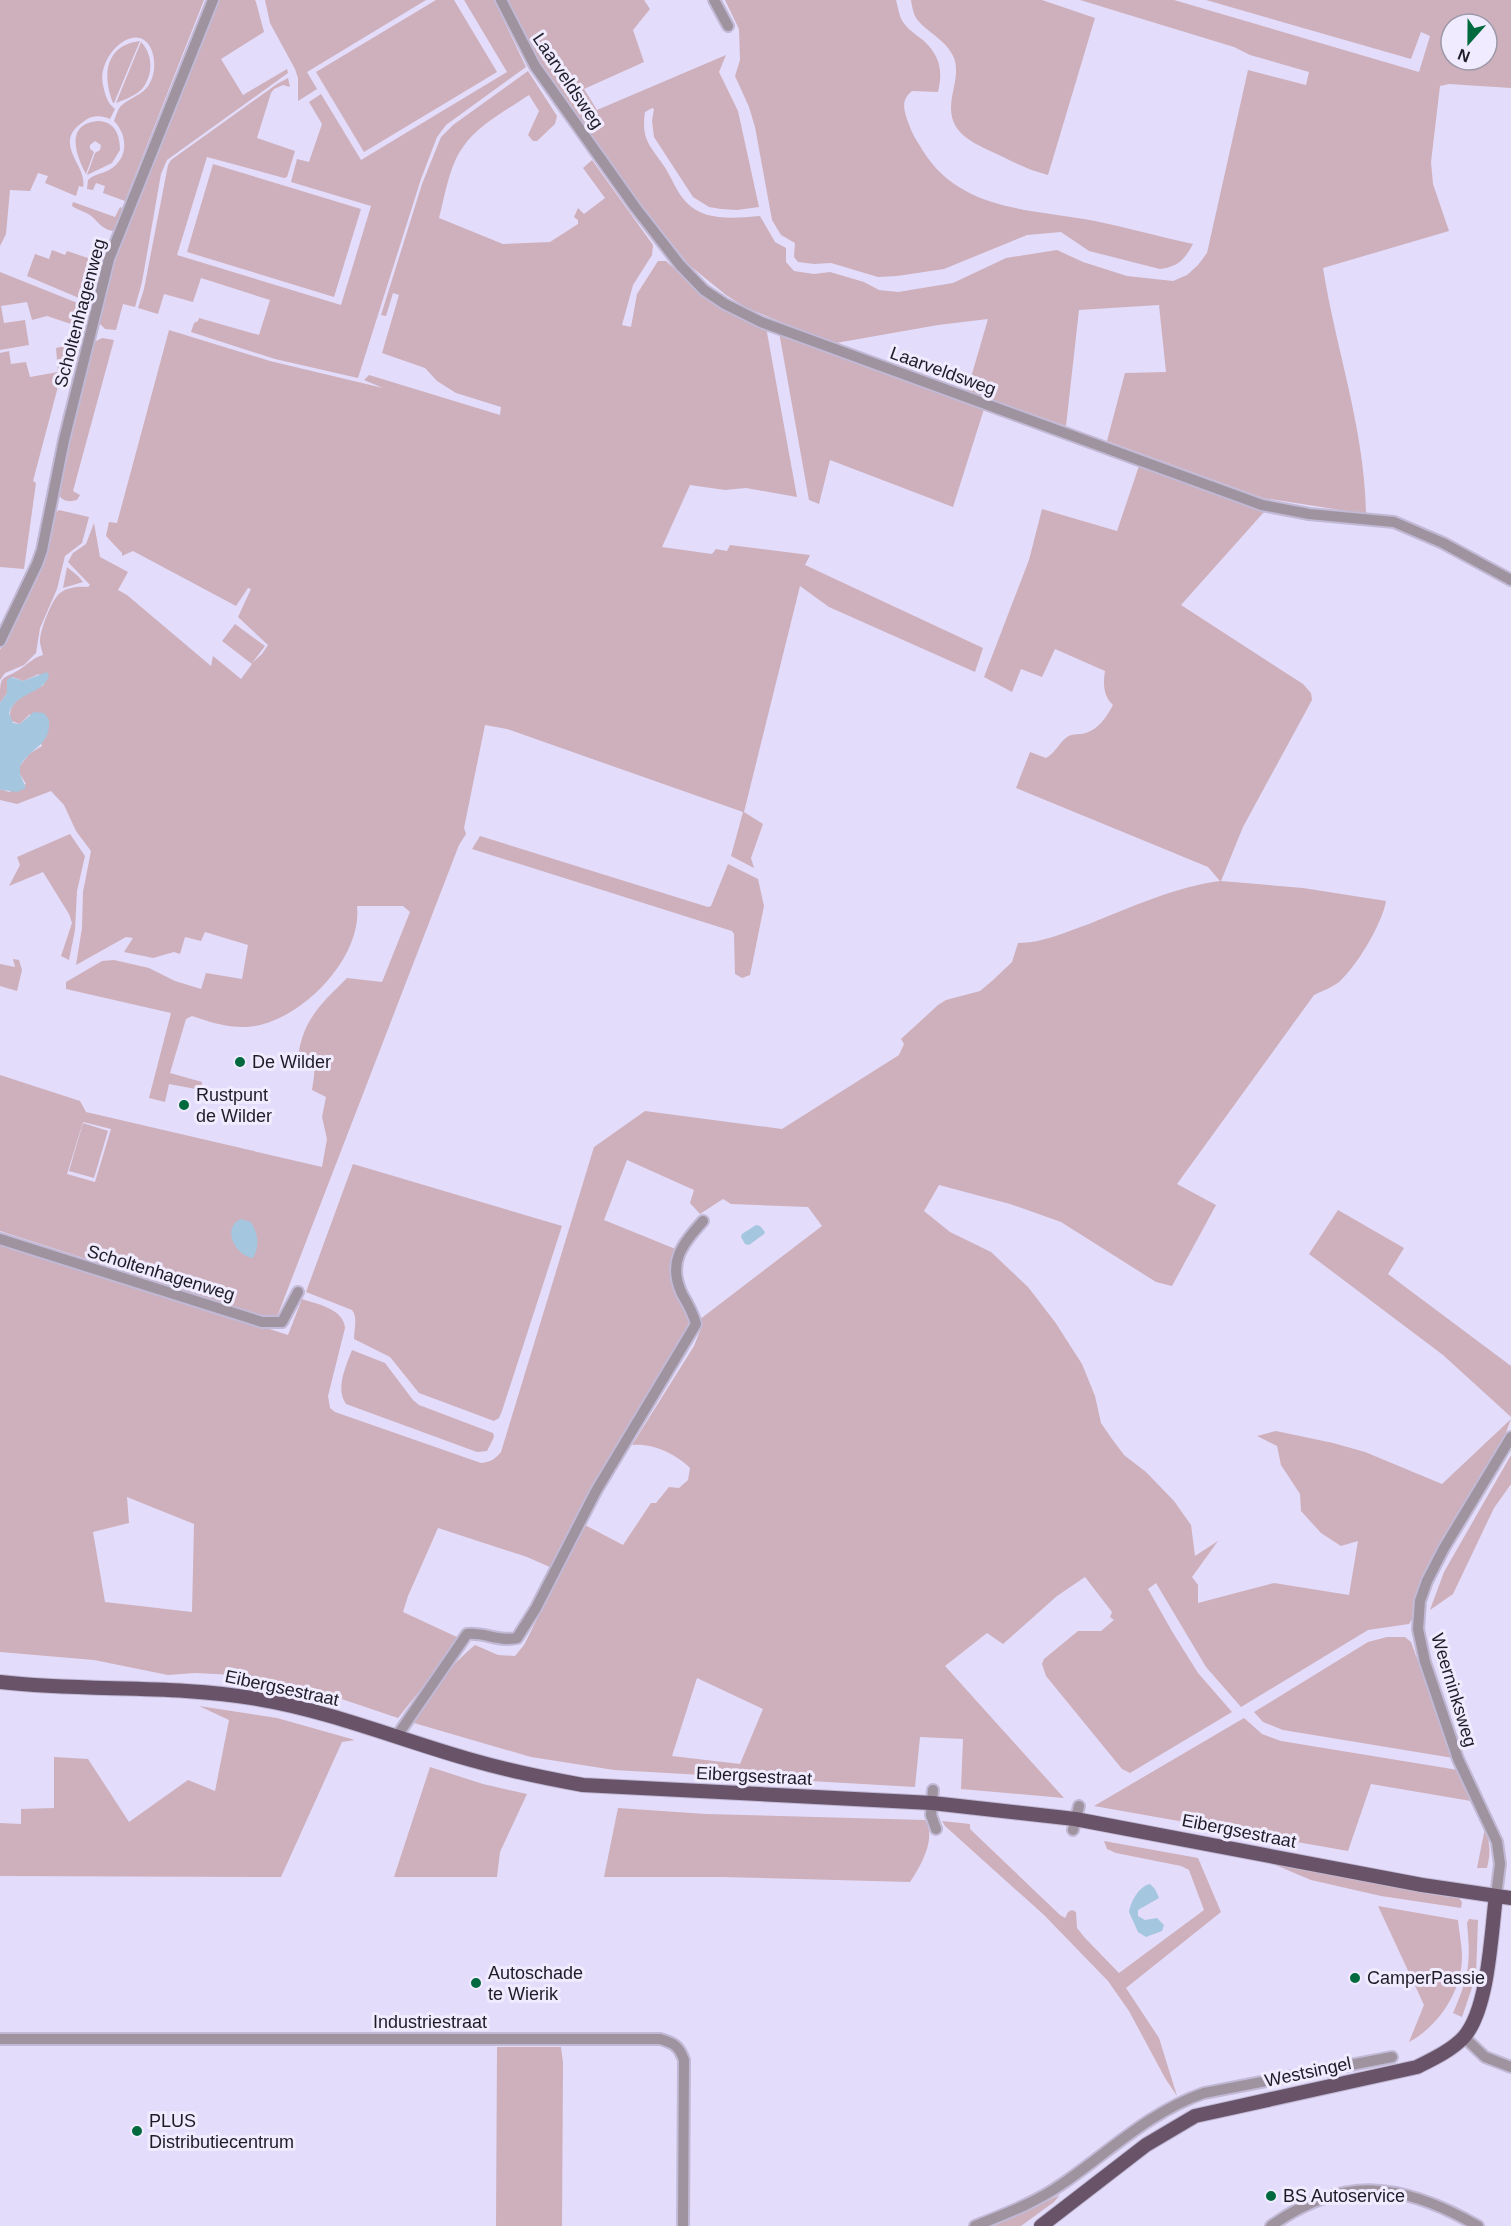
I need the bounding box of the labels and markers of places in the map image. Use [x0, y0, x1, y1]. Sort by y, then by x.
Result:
place label: De Wilder [252, 1052, 331, 1072]
marker: De Wilder [233, 1055, 247, 1069]
place label: Rustpunt de Wilder [196, 1085, 272, 1126]
marker: Rustpunt de Wilder [177, 1098, 191, 1112]
place label: Autoschade te Wierik [488, 1963, 583, 2004]
place label: CamperPassie [1367, 1968, 1485, 1988]
marker: CamperPassie [1348, 1971, 1362, 1985]
marker: Autoschade te Wierik [469, 1976, 483, 1990]
place label: PLUS Distributiecentrum [149, 2111, 294, 2152]
marker: PLUS Distributiecentrum [130, 2124, 144, 2138]
place label: BS Autoservice [1283, 2186, 1405, 2206]
marker: BS Autoservice [1264, 2189, 1278, 2203]

